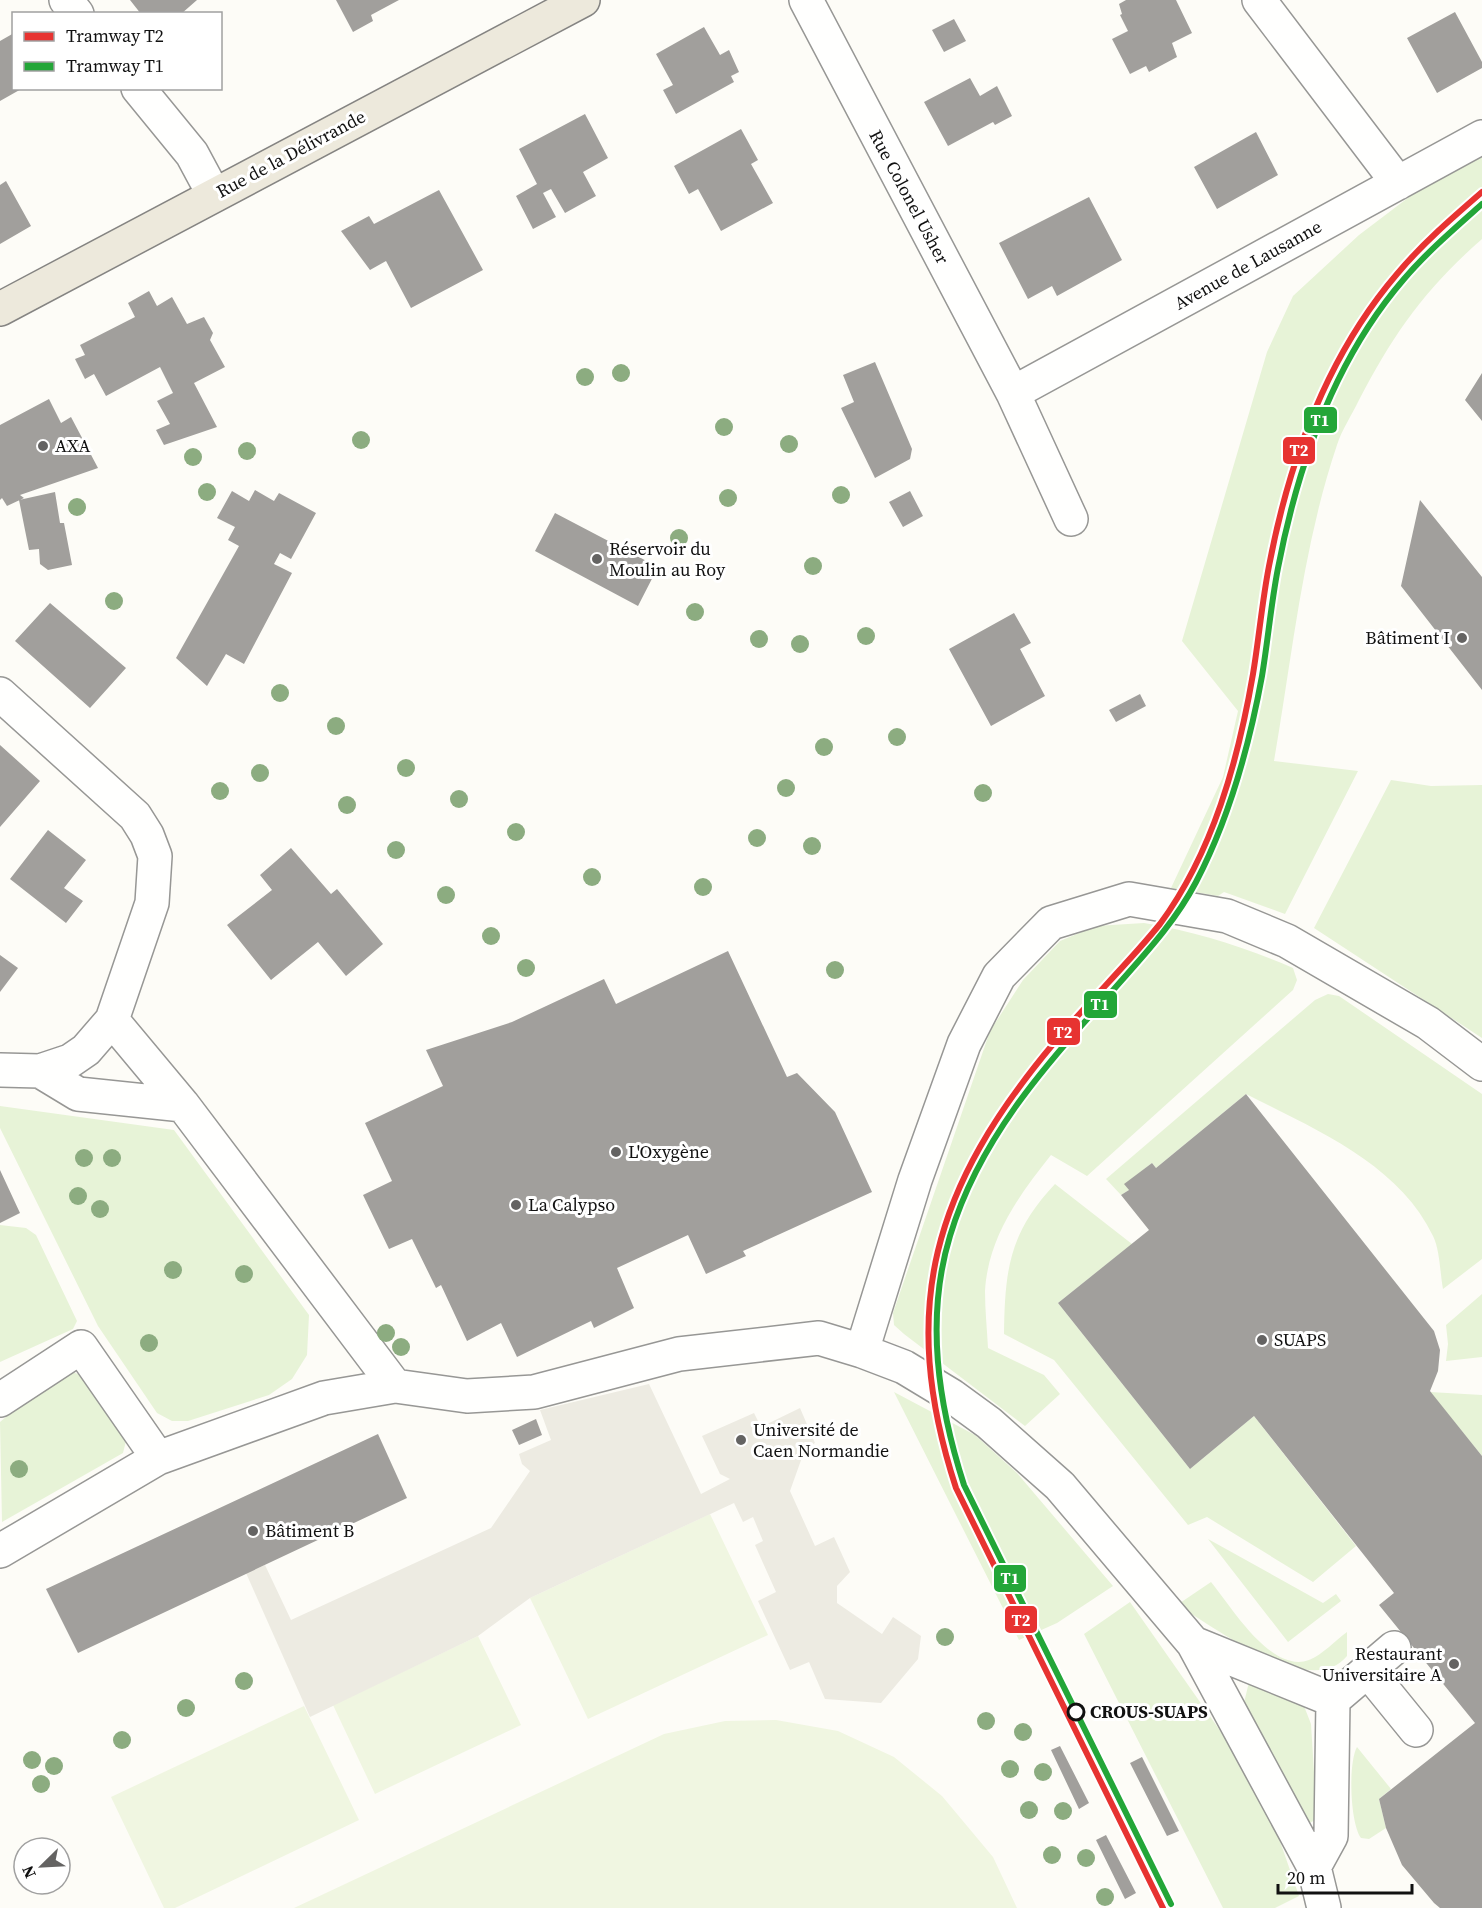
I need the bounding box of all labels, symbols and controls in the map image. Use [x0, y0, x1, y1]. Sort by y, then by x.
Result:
legend [12, 12, 222, 90]
text: Tramway T2 [66, 23, 164, 48]
text: Tramway T1 [66, 53, 164, 78]
street label: Rue de la Délivrande [212, 104, 370, 203]
street label: Rue Colonel Usher [864, 125, 956, 269]
street label: Avenue de Lausanne [1169, 214, 1326, 316]
line badge: T1 [1303, 406, 1338, 434]
text: T1 [1311, 409, 1329, 431]
place label: AXA [55, 433, 91, 458]
line badge: T2 [1282, 436, 1316, 465]
marker: AXA [36, 439, 50, 453]
text: T2 [1290, 439, 1309, 461]
place label: Réservoir du Moulin au Roy [609, 536, 726, 582]
marker: Réservoir du Moulin au Roy [590, 552, 604, 566]
place label: Bâtiment I [1365, 625, 1450, 650]
marker: Bâtiment I [1455, 631, 1469, 645]
line badge: T1 [1083, 990, 1118, 1019]
text: T1 [1091, 993, 1109, 1015]
line badge: T2 [1046, 1017, 1081, 1046]
text: T2 [1054, 1021, 1073, 1043]
place label: L'Oxygène [628, 1139, 709, 1164]
marker: L'Oxygène [609, 1145, 623, 1159]
place label: La Calypso [528, 1192, 615, 1217]
marker: La Calypso [509, 1198, 523, 1212]
place label: SUAPS [1274, 1327, 1326, 1352]
marker: SUAPS [1255, 1333, 1269, 1347]
place label: Université de Caen Normandie [753, 1417, 889, 1463]
marker: Université de Caen Normandie [734, 1433, 748, 1447]
place label: Bâtiment B [265, 1518, 354, 1543]
marker: Bâtiment B [246, 1524, 260, 1538]
line badge: T1 [993, 1564, 1027, 1593]
text: T1 [1001, 1567, 1019, 1589]
line badge: T2 [1004, 1605, 1038, 1634]
text: T2 [1012, 1609, 1031, 1631]
place label: Restaurant Universitaire A [1322, 1641, 1442, 1687]
marker: Restaurant Universitaire A [1447, 1657, 1461, 1671]
place label: CROUS-SUAPS [1090, 1699, 1208, 1724]
marker: CROUS-SUAPS [1067, 1703, 1085, 1721]
north arrow [12, 1836, 72, 1896]
scale bar [1278, 1857, 1412, 1895]
text: N [16, 1862, 41, 1882]
text: 20 m [1287, 1865, 1325, 1890]

